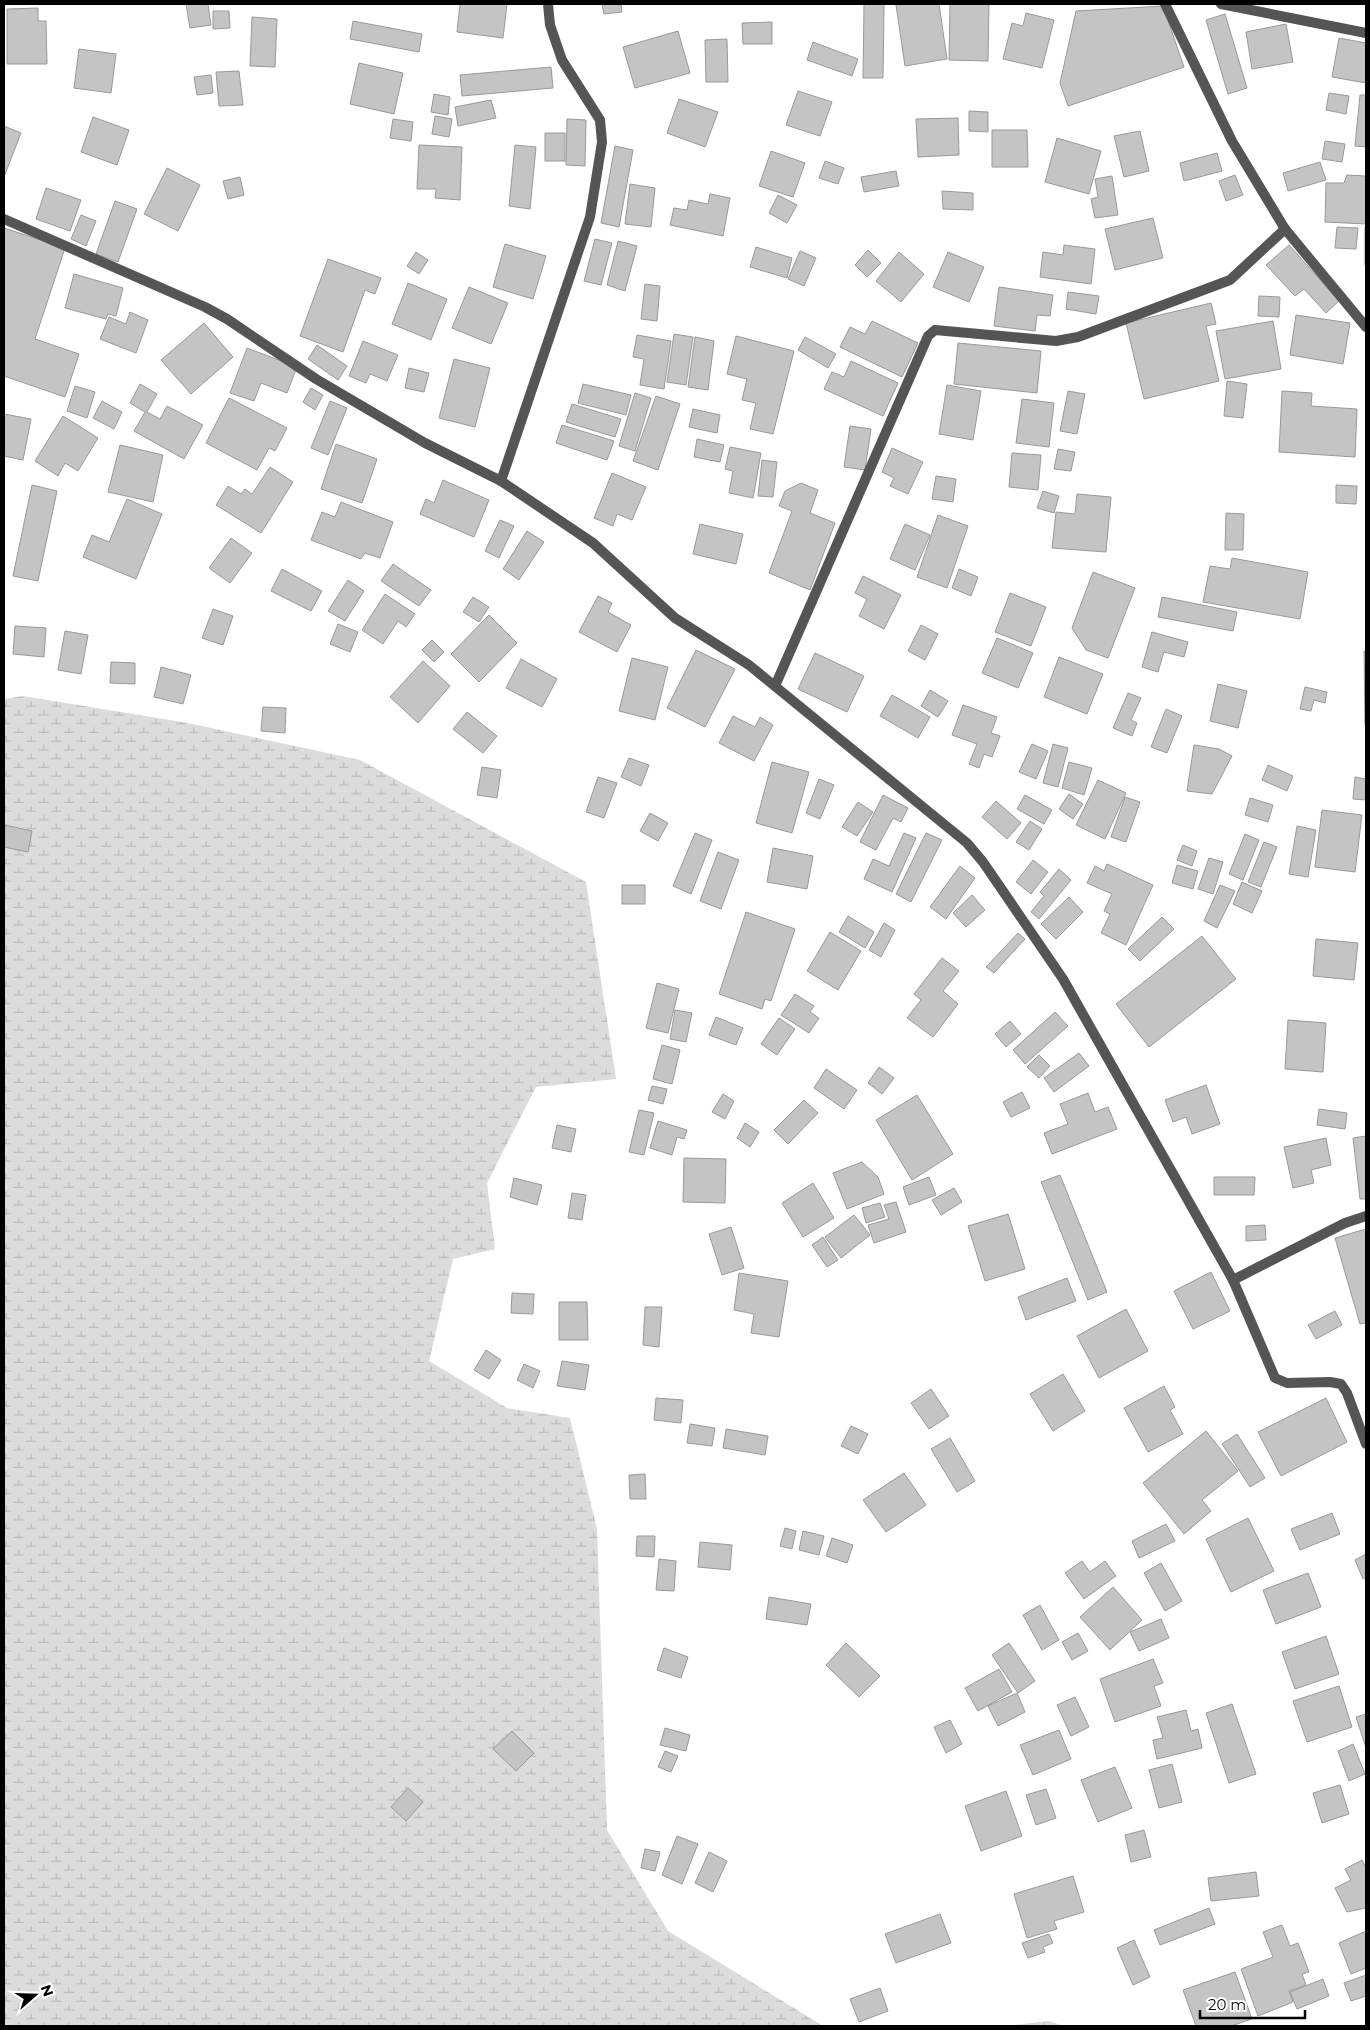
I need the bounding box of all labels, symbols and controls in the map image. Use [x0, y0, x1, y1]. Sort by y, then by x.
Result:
north arrow [10, 1970, 60, 2020]
text: N [37, 1982, 58, 1999]
scale bar [1200, 1988, 1305, 2020]
text: 20 m [1208, 1995, 1246, 2014]

